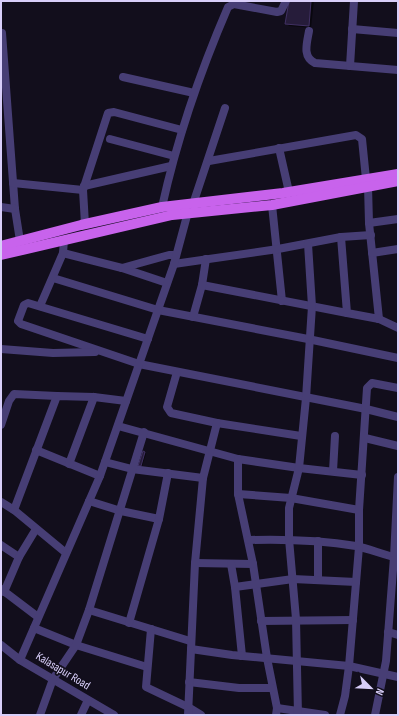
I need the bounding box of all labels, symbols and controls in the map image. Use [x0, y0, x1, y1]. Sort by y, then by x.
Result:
street label: Kalasapur Road [33, 649, 93, 693]
north arrow [351, 668, 391, 708]
text: N [372, 687, 387, 697]

